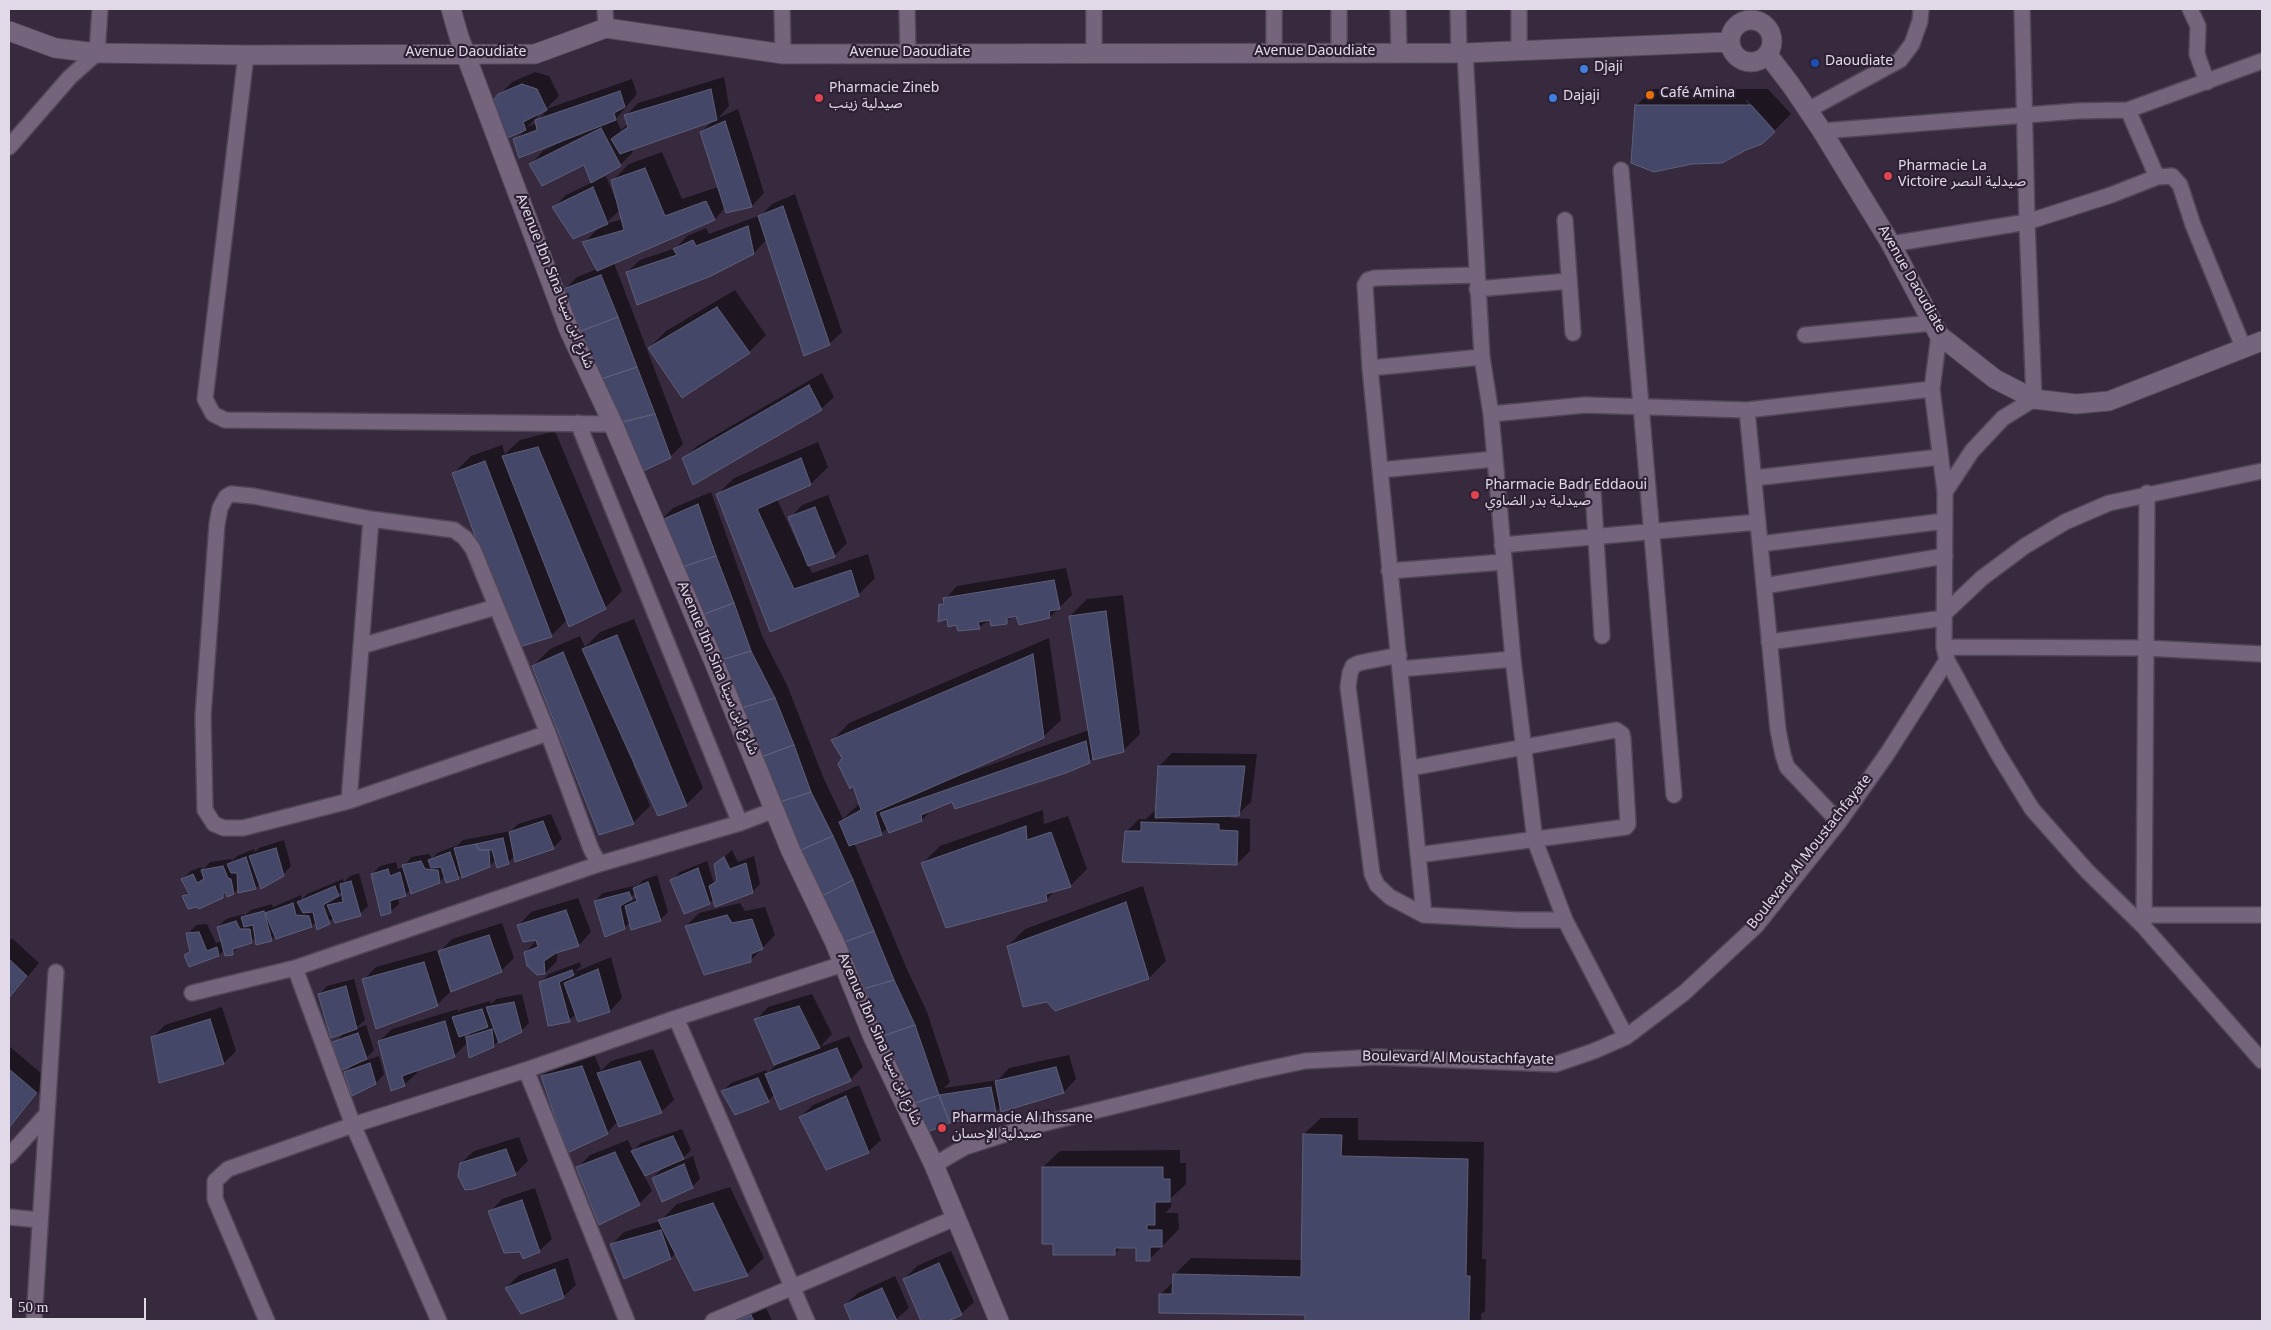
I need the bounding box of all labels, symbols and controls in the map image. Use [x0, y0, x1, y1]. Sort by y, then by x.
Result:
street label: Avenue Daoudiate [1254, 45, 1376, 61]
street label: Avenue Daoudiate [405, 46, 527, 62]
street label: Avenue Daoudiate [849, 46, 971, 62]
place label: Daoudiate [1825, 55, 1893, 71]
marker: Daoudiate [1809, 57, 1821, 69]
place label: Djaji [1594, 61, 1623, 77]
marker: Djaji [1578, 63, 1590, 75]
place label: Pharmacie Zineb صيدلية زينب [829, 82, 939, 114]
place label: Café Amina [1660, 87, 1735, 103]
marker: Café Amina [1644, 89, 1656, 101]
place label: Dajaji [1563, 90, 1600, 106]
marker: Pharmacie Zineb صيدلية زينب [813, 92, 825, 104]
marker: Dajaji [1547, 92, 1559, 104]
place label: Pharmacie La Victoire صيدلية النصر [1898, 160, 2026, 192]
marker: Pharmacie La Victoire صيدلية النصر [1882, 170, 1894, 182]
street label: Avenue Ibn Sina شارع ابن سينا [510, 192, 596, 372]
street label: Avenue Daoudiate [1872, 223, 1948, 337]
place label: Pharmacie Badr Eddaoui صيدلية بدر الضاوي [1485, 479, 1647, 512]
marker: Pharmacie Badr Eddaoui صيدلية بدر الضاوي [1469, 489, 1481, 501]
street label: Avenue Ibn Sina شارع ابن سينا [672, 580, 760, 758]
street label: Boulevard Al Moustachfayate [1745, 772, 1877, 934]
street label: Avenue Ibn Sina شارع ابن سينا [832, 951, 924, 1129]
street label: Boulevard Al Moustachfayate [1362, 1050, 1554, 1070]
place label: Pharmacie Al Ihssane صيدلية الإحسان [952, 1112, 1093, 1144]
marker: Pharmacie Al Ihssane صيدلية الإحسان [936, 1122, 948, 1134]
scale bar [12, 1288, 149, 1320]
text: 50 m [18, 1299, 48, 1315]

